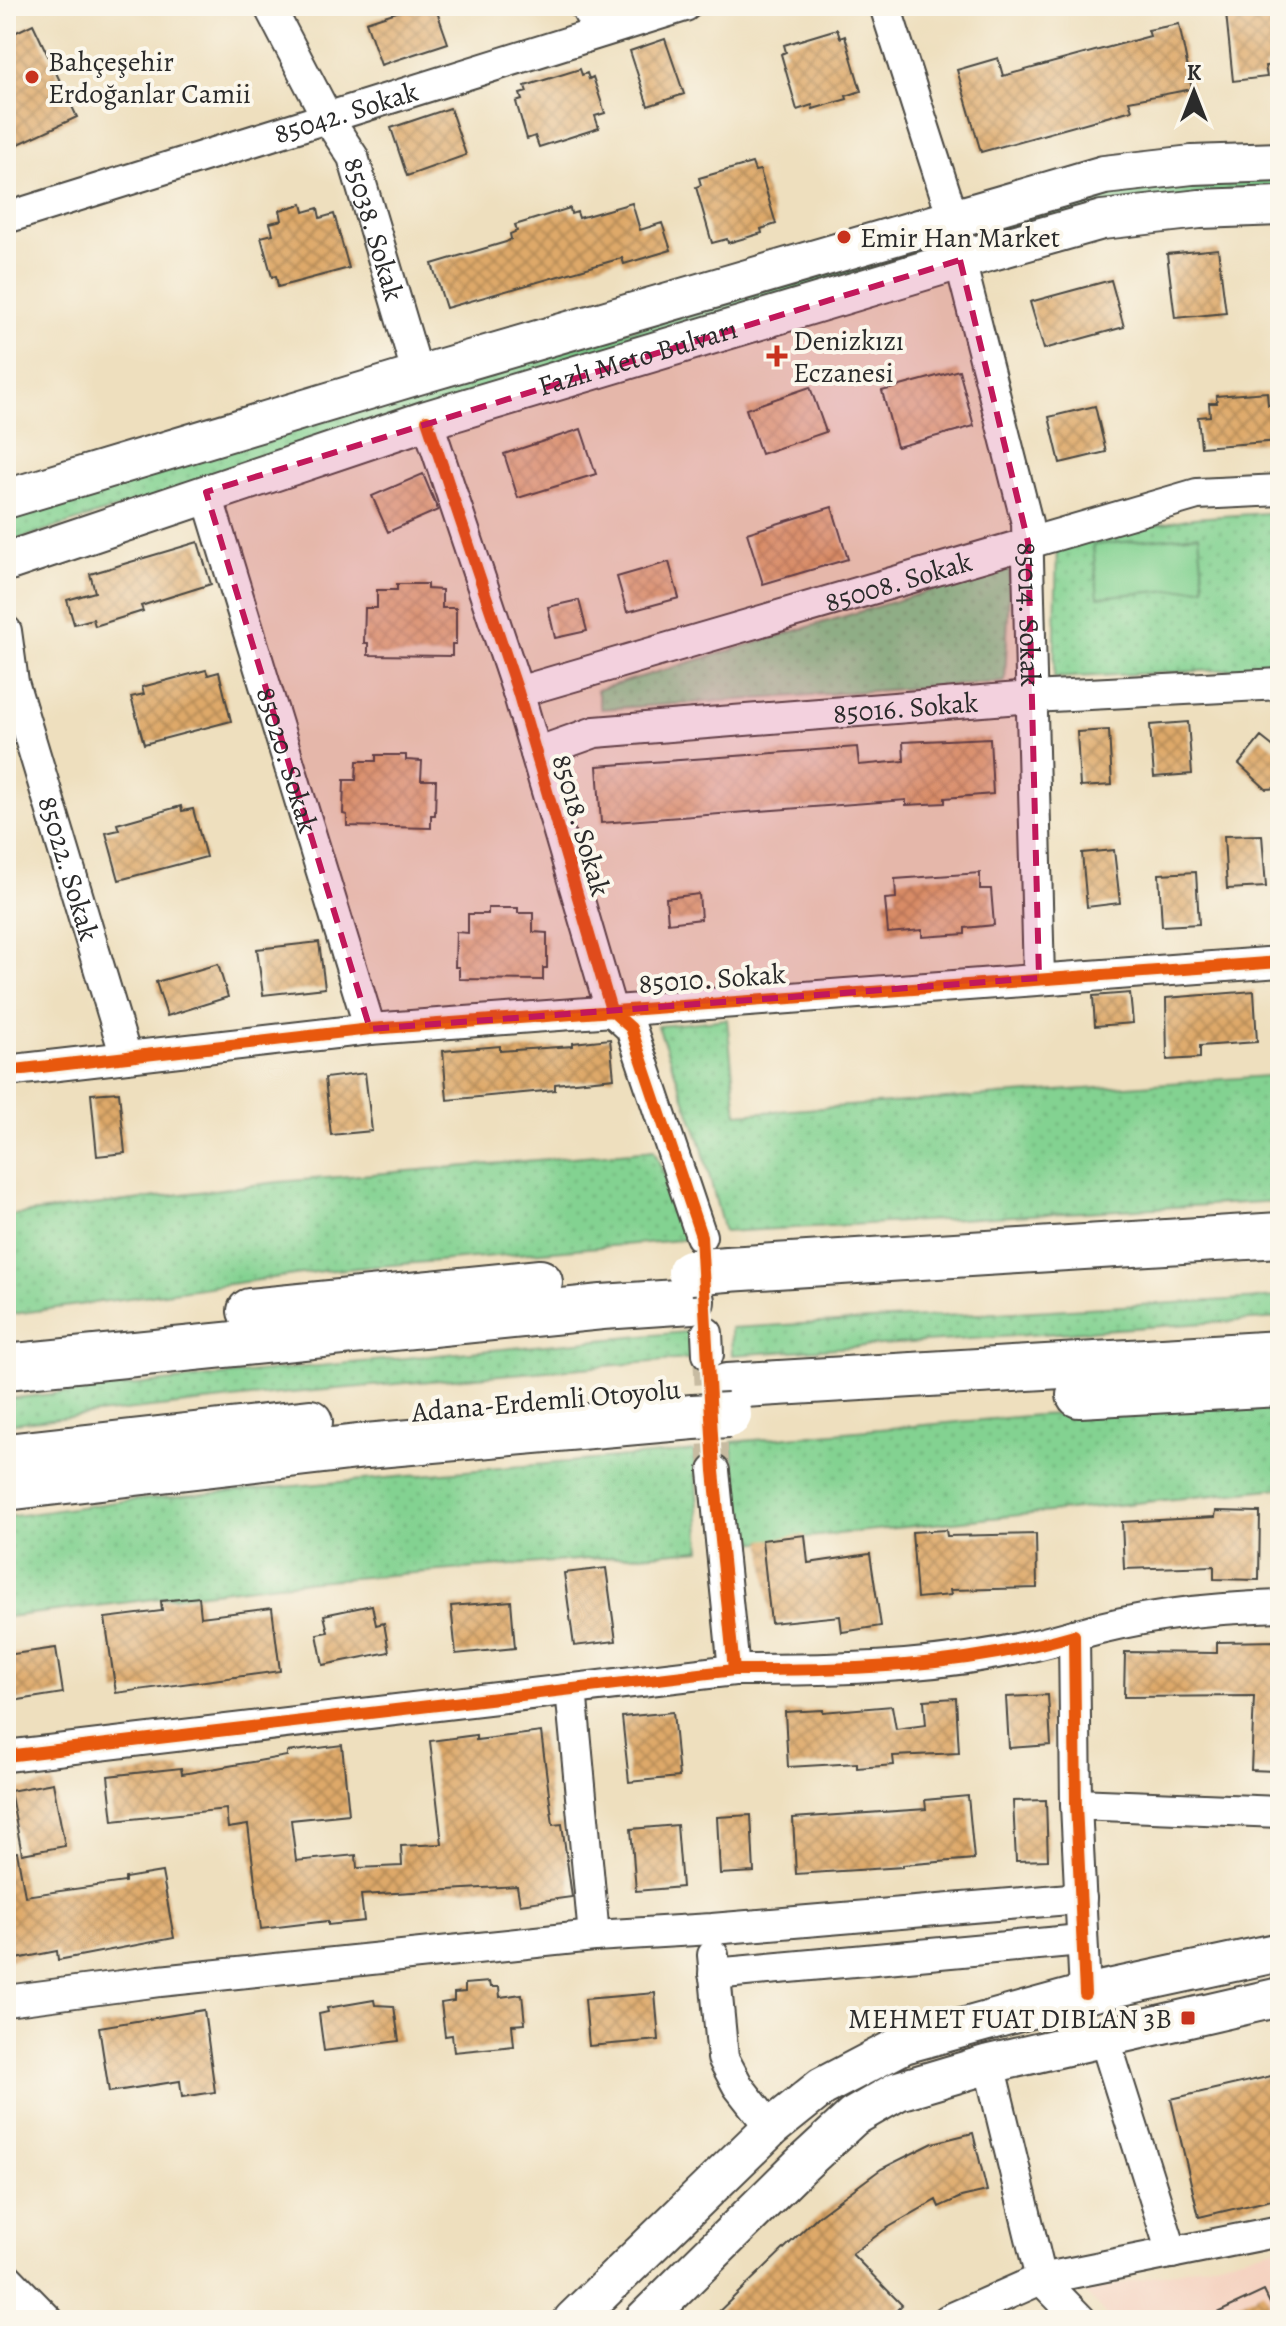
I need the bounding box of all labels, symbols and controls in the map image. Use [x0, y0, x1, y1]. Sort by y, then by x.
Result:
place label: Bahçeşehir Erdoğanlar Camii [48, 43, 251, 113]
north arrow [1154, 52, 1234, 132]
text: K [1187, 58, 1202, 88]
marker: Bahçeşehir Erdoğanlar Camii [23, 68, 41, 86]
street label: 85042. Sokak [269, 73, 423, 153]
street label: 85038. Sokak [334, 153, 413, 306]
place label: Emir Han Market [860, 219, 1060, 257]
marker: Emir Han Market [835, 228, 853, 246]
street label: Fazlı Meto Bulvarı [533, 310, 742, 406]
place label: Denizkızı Eczanesi [793, 322, 904, 392]
marker: Denizkızı Eczanesi [768, 347, 786, 365]
street label: 85014. Sokak [1008, 541, 1049, 687]
street label: 85008. Sokak [821, 543, 976, 622]
street label: 85020. Sokak [247, 682, 327, 838]
street label: 85016. Sokak [832, 683, 979, 733]
street label: 85018. Sokak [543, 750, 619, 901]
street label: 85022. Sokak [28, 792, 108, 946]
street label: 85010. Sokak [637, 955, 787, 1003]
street label: Adana-Erdemli Otoyolu [409, 1370, 683, 1432]
place label: MEHMET FUAT DIBLAN 3B [848, 2000, 1172, 2038]
marker: MEHMET FUAT DIBLAN 3B [1179, 2009, 1197, 2027]

